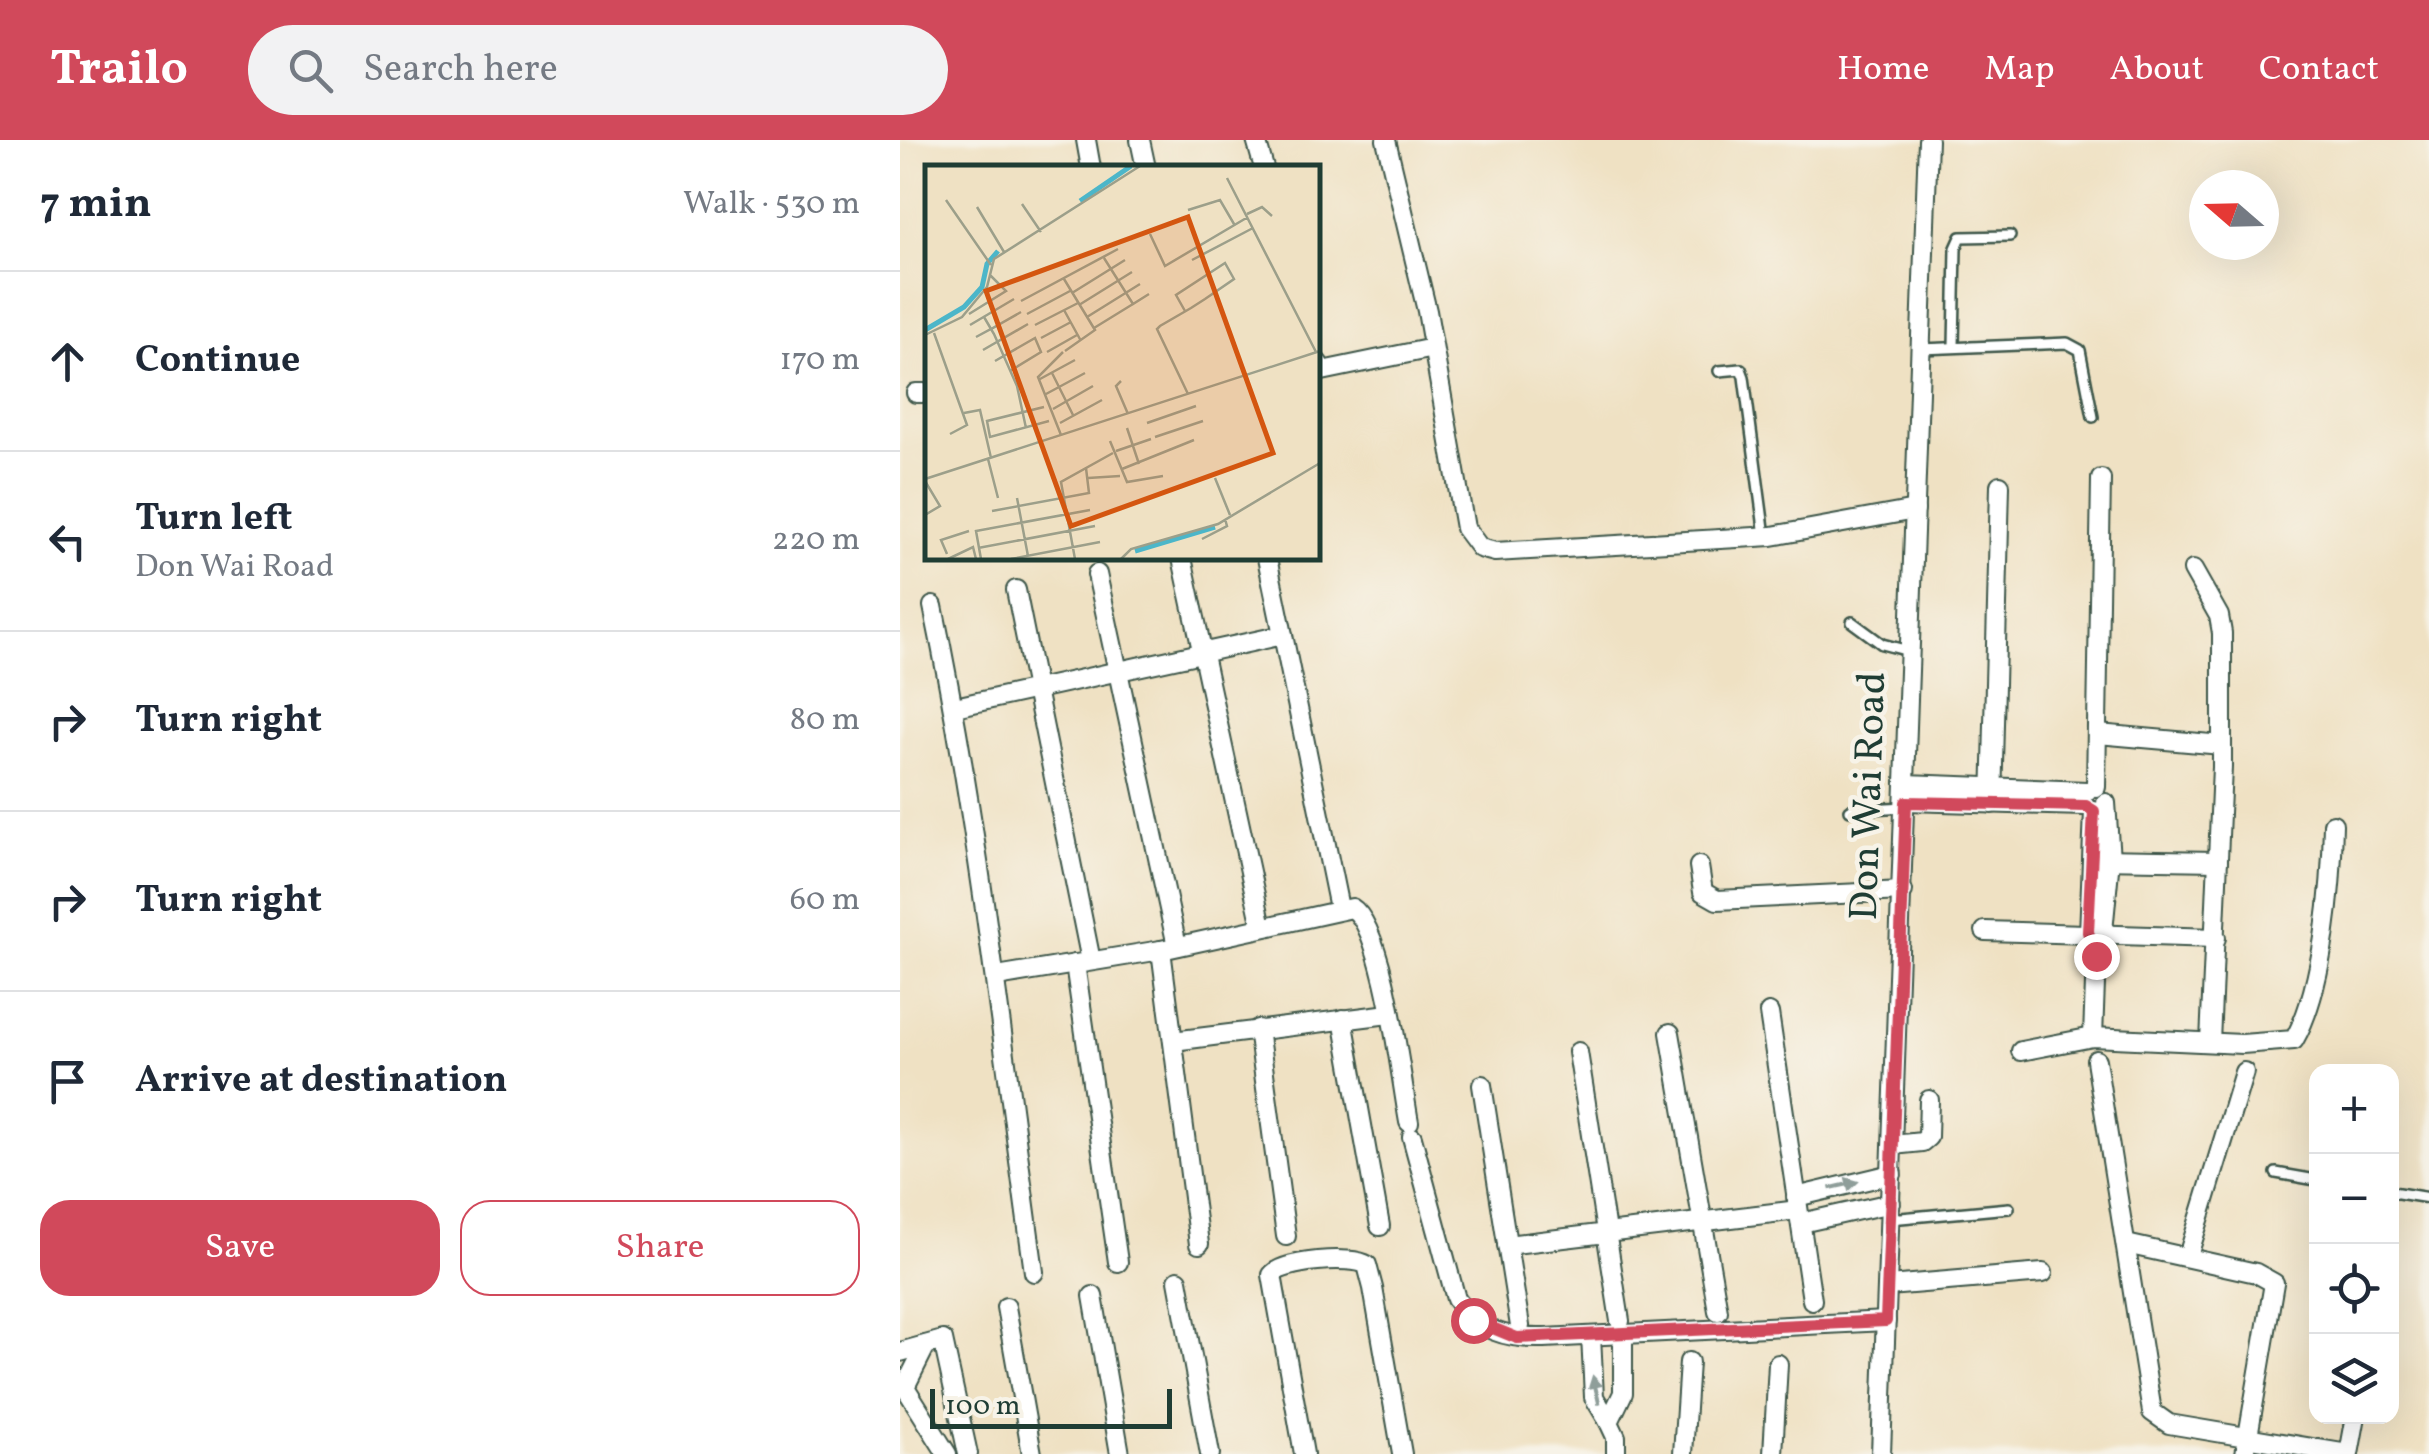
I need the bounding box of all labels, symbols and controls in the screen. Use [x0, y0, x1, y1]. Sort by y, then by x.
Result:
search box [248, 25, 948, 115]
text: Trailo [50, 37, 188, 104]
icon: search [283, 43, 338, 98]
text: Search here [363, 44, 558, 97]
text: Home [1837, 46, 1929, 94]
text: Map [1984, 46, 2055, 94]
text: About [2110, 46, 2204, 94]
text: Contact [2259, 46, 2379, 94]
inset map [925, 165, 1320, 560]
north arrow [2189, 170, 2279, 260]
text: 7 min [40, 176, 152, 235]
text: Walk · 530 m [683, 183, 860, 227]
icon: ahead [40, 334, 95, 389]
text: Continue [135, 335, 300, 388]
text: 170 m [779, 339, 860, 383]
text: Turn left [135, 493, 292, 546]
icon: left [40, 514, 95, 569]
text: 220 m [772, 519, 860, 563]
text: Don Wai Road [135, 546, 334, 590]
street label: Don Wai Road [1838, 671, 1902, 921]
icon: right [40, 694, 95, 749]
text: Turn right [135, 695, 322, 748]
text: 80 m [790, 699, 860, 743]
icon: right [40, 874, 95, 929]
text: Turn right [135, 875, 322, 928]
text: 60 m [790, 879, 860, 923]
route end [2074, 934, 2120, 980]
icon: arrive [40, 1054, 95, 1109]
text: Arrive at destination [135, 1055, 508, 1108]
map controls [2309, 1064, 2399, 1424]
button: + [2309, 1064, 2399, 1154]
button: − [2309, 1154, 2399, 1244]
one-way arrow [1829, 1177, 1860, 1192]
button: Save [40, 1200, 440, 1296]
button: Share [460, 1200, 860, 1296]
button: locate [2309, 1244, 2399, 1334]
route start [1451, 1298, 1497, 1344]
button: layers [2309, 1334, 2399, 1424]
one-way arrow [1588, 1375, 1604, 1406]
scale bar [930, 1384, 1172, 1428]
text: 100 m [945, 1387, 1020, 1426]

